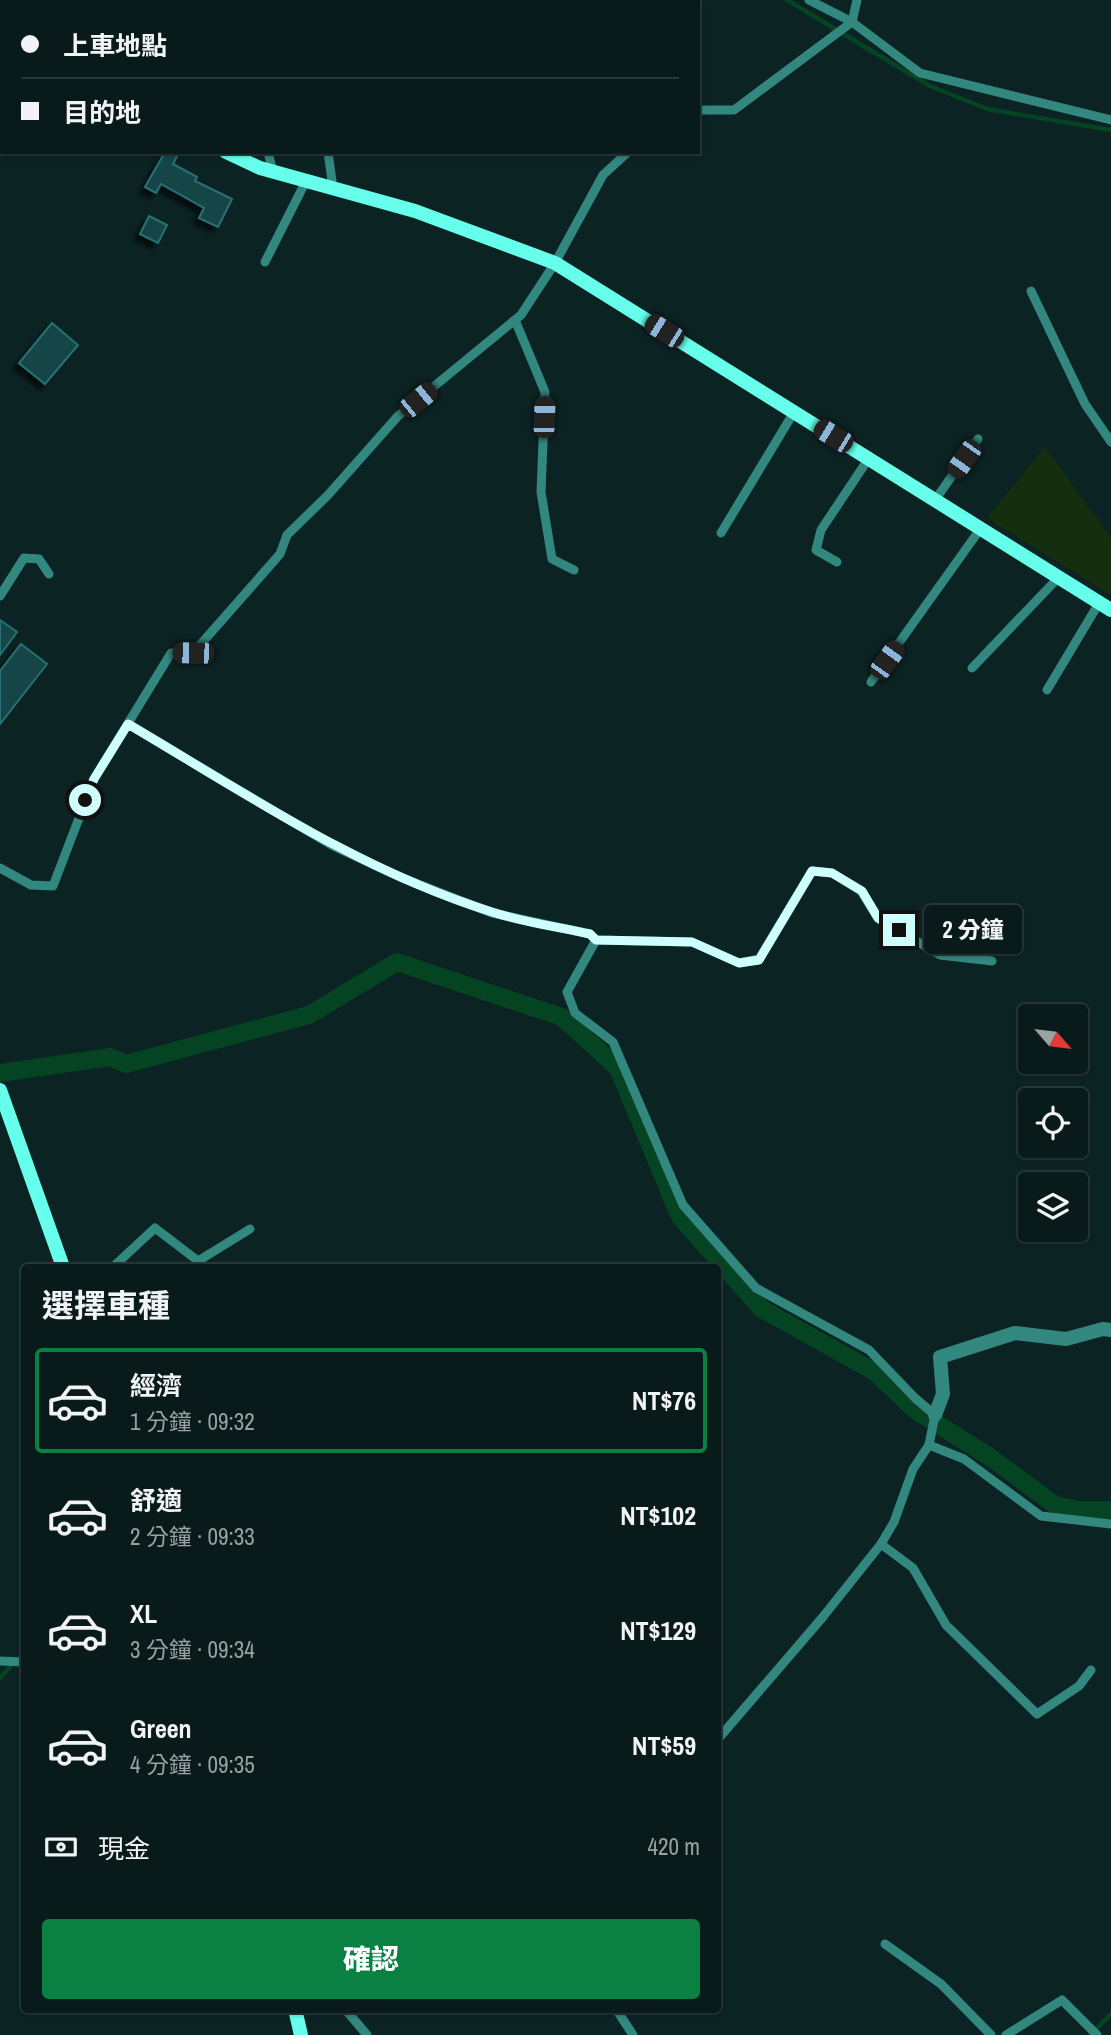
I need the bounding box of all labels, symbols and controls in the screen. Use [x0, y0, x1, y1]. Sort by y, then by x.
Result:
text: 上車地點 [63, 28, 167, 63]
text: 目的地 [63, 95, 141, 130]
car [641, 311, 688, 351]
car [396, 379, 441, 421]
car [533, 396, 556, 438]
car [810, 416, 857, 456]
car [944, 436, 985, 482]
car [867, 637, 908, 683]
car [172, 642, 215, 664]
route start [69, 784, 101, 816]
callout: 2 分鐘 [923, 906, 1021, 954]
route end [883, 914, 915, 946]
text: 2 分鐘 [942, 914, 1004, 945]
north arrow [1018, 1004, 1088, 1074]
map controls [1018, 1004, 1088, 1242]
button: locate [1018, 1088, 1088, 1158]
button: layers [1018, 1172, 1088, 1242]
text: 選擇車種 [42, 1284, 170, 1327]
text: 經濟 [130, 1368, 182, 1403]
icon: car [46, 1369, 109, 1432]
text: NT$76 [632, 1383, 696, 1418]
text: 1 分鐘 · 09:32 [130, 1406, 255, 1437]
text: 舒適 [130, 1483, 182, 1518]
icon: car [46, 1484, 109, 1547]
text: NT$102 [620, 1498, 696, 1533]
text: 2 分鐘 · 09:33 [130, 1521, 255, 1552]
text: XL [130, 1596, 157, 1631]
icon: car [46, 1599, 109, 1662]
text: NT$129 [620, 1613, 696, 1648]
text: 3 分鐘 · 09:34 [130, 1634, 255, 1665]
text: Green [130, 1711, 192, 1746]
icon: car [46, 1714, 109, 1777]
text: NT$59 [632, 1728, 696, 1763]
text: 4 分鐘 · 09:35 [130, 1749, 255, 1780]
icon: cash [42, 1828, 80, 1866]
text: 現金 [98, 1831, 150, 1866]
text: 420 m [648, 1831, 700, 1862]
button: 確認 [42, 1919, 700, 1999]

